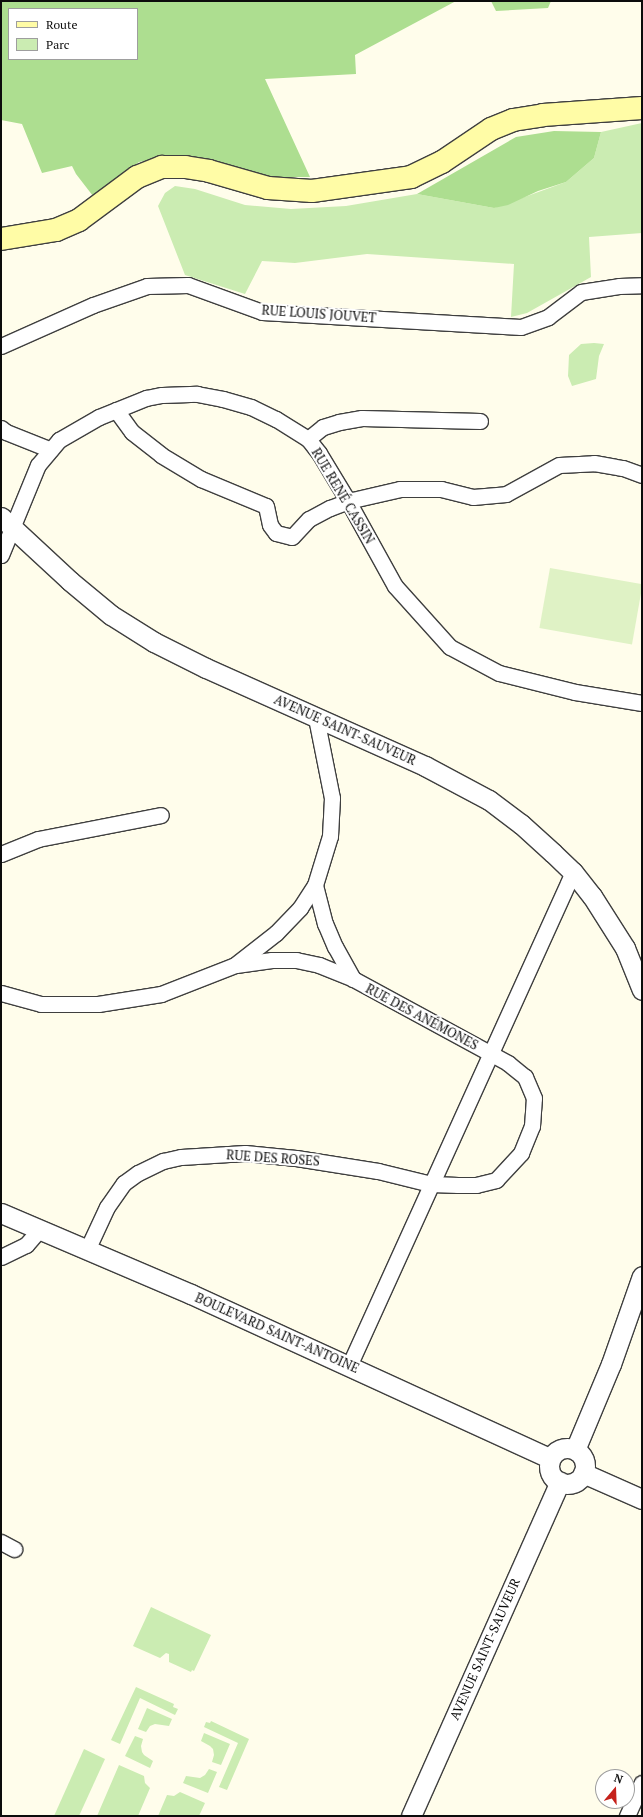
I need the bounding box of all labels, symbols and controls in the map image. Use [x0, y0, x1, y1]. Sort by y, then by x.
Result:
legend [8, 8, 138, 60]
text: Route [46, 17, 77, 32]
text: Parc [46, 37, 69, 52]
street label: RUE LOUIS JOUVET [261, 302, 377, 326]
street label: RUE RENÉ CASSIN [308, 445, 378, 547]
street label: AVENUE SAINT-SAUVEUR [272, 692, 418, 768]
street label: RUE DES ANÉMONES [363, 981, 481, 1053]
street label: RUE DES ROSES [226, 1147, 320, 1169]
street label: BOULEVARD SAINT-ANTOINE [193, 1290, 361, 1376]
street label: AVENUE SAINT-SAUVEUR [447, 1576, 523, 1722]
north arrow [595, 1769, 635, 1809]
text: N [612, 1771, 625, 1787]

